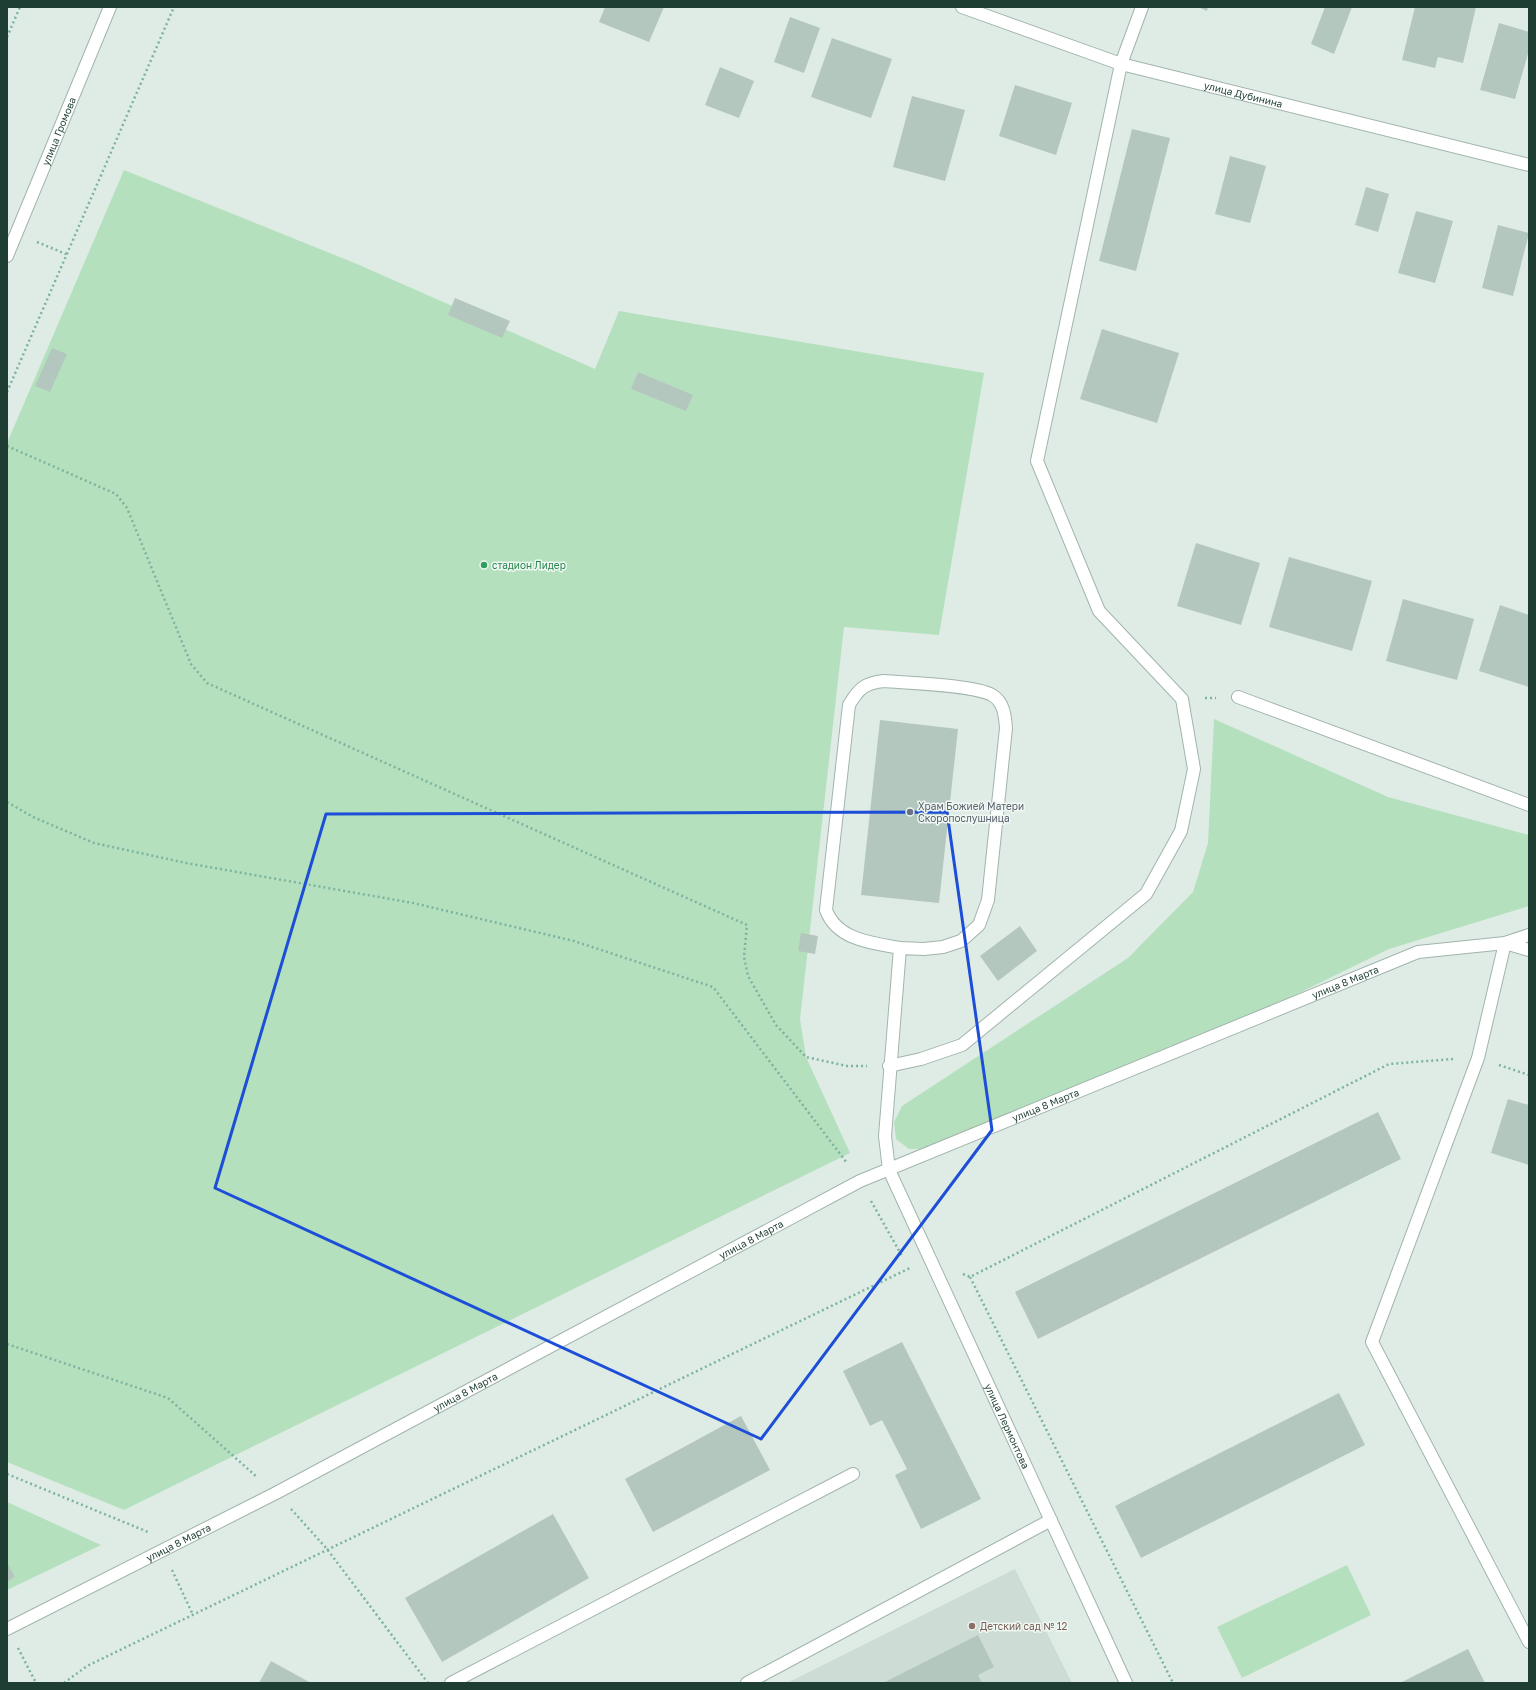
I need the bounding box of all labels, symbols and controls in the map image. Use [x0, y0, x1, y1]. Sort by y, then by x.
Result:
street label: улица Дубинина [1203, 79, 1284, 110]
street label: улица Громова [39, 95, 78, 167]
place label: стадион Лидер [492, 559, 566, 571]
marker: стадион Лидер [479, 560, 489, 570]
place label: Храм Божией Матери Скоропослушница [918, 800, 1024, 824]
marker: Храм Божией Матери Скоропослушница [905, 807, 915, 817]
street label: улица 8 Марта [1310, 963, 1380, 1001]
street label: улица 8 Марта [1010, 1086, 1081, 1124]
street label: улица 8 Марта [717, 1217, 785, 1261]
street label: улица 8 Марта [431, 1370, 499, 1414]
street label: улица Лермонтова [982, 1382, 1032, 1471]
street label: улица 8 Марта [144, 1521, 213, 1564]
place label: Детский сад № 12 [980, 1620, 1068, 1632]
marker: Детский сад № 12 [967, 1621, 977, 1631]

